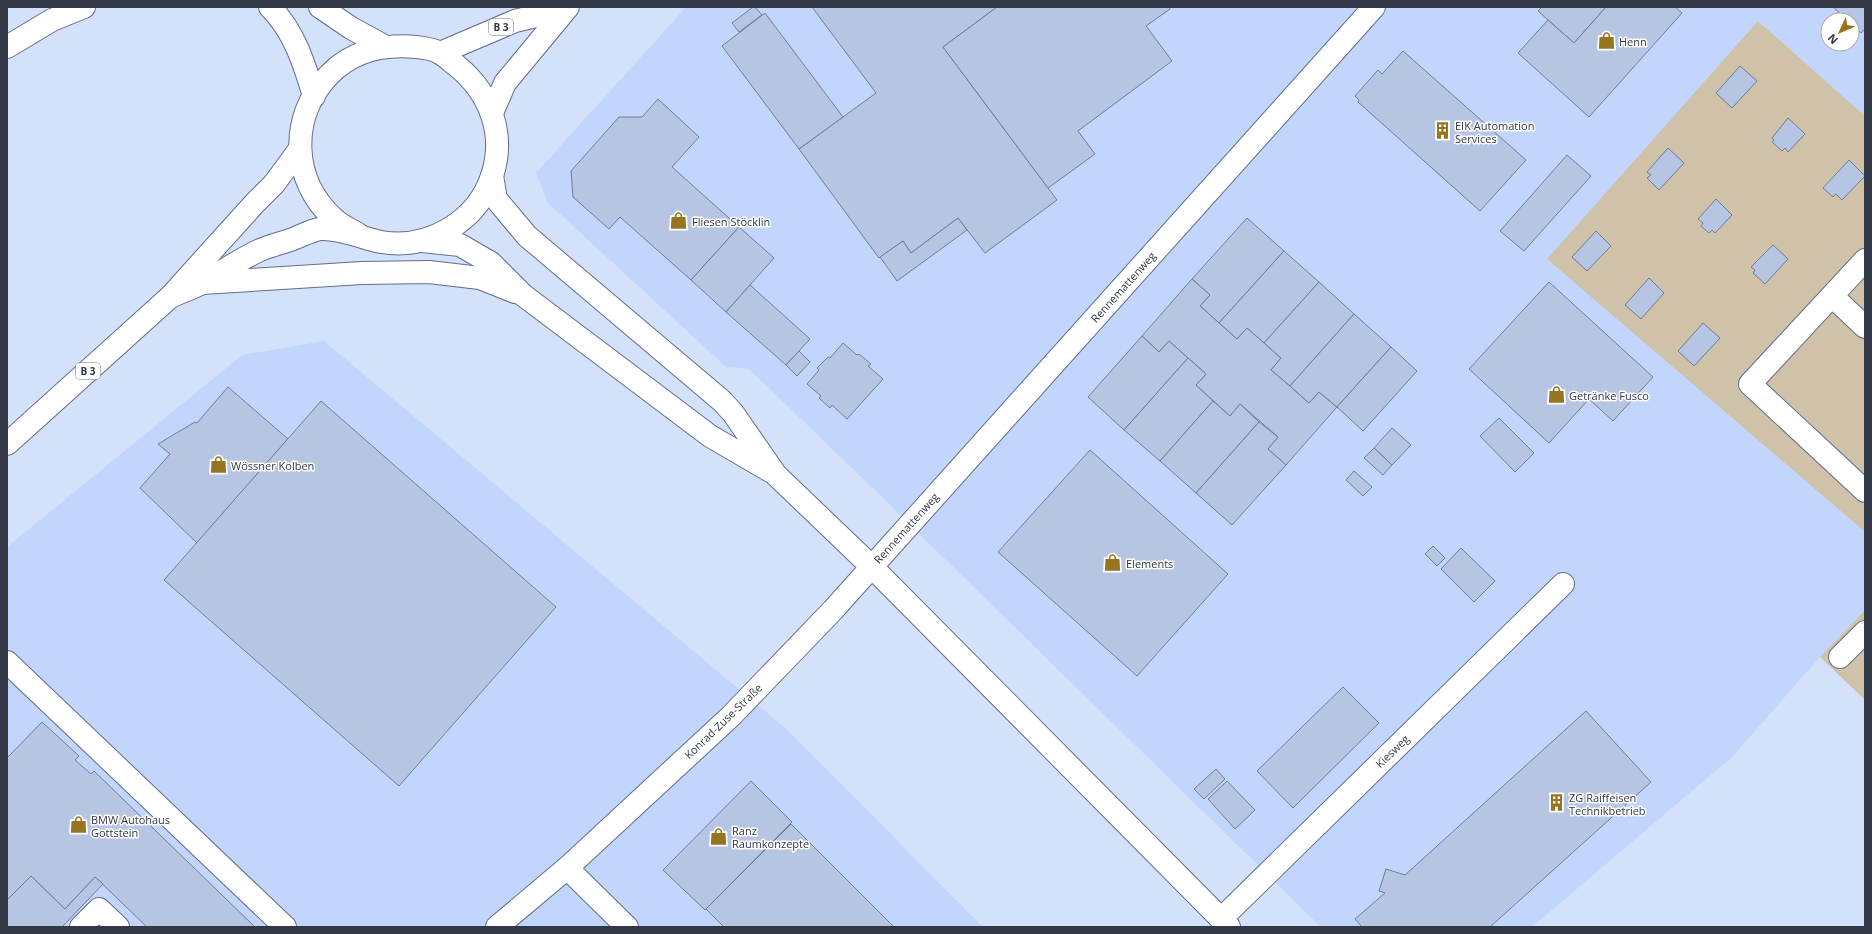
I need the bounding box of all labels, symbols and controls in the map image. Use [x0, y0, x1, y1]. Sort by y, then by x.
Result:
north arrow [1820, 12, 1860, 52]
road number: B 3 [489, 19, 513, 35]
shop icon: Henn [1596, 31, 1616, 51]
text: N [1824, 31, 1841, 48]
place label: Henn [1619, 34, 1647, 49]
place label: EIK Automation Services [1455, 118, 1534, 146]
building icon: EIK Automation Services [1432, 121, 1452, 141]
shop icon: Fliesen Stöcklin [669, 211, 689, 231]
place label: Fliesen Stöcklin [692, 214, 770, 229]
street label: Rennemattenweg [1087, 248, 1159, 326]
road number: B 3 [76, 363, 100, 379]
shop icon: Getränke Fusco [1546, 385, 1566, 405]
place label: Getränke Fusco [1569, 388, 1649, 403]
shop icon: Wössner Kolben [208, 455, 228, 475]
place label: Wössner Kolben [231, 458, 314, 473]
street label: Rennemattenweg [870, 489, 942, 567]
shop icon: Elements [1103, 553, 1123, 573]
place label: Elements [1126, 556, 1173, 571]
street label: Konrad-Zuse-Straße [681, 680, 765, 762]
street label: Kiesweg [1372, 731, 1412, 771]
place label: ZG Raiffeisen Technikbetrieb [1569, 790, 1646, 818]
building icon: ZG Raiffeisen Technikbetrieb [1546, 793, 1566, 813]
place label: BMW Autohaus Gottstein [91, 812, 170, 840]
shop icon: BMW Autohaus Gottstein [68, 815, 88, 835]
place label: Ranz Raumkonzepte [732, 823, 809, 851]
shop icon: Ranz Raumkonzepte [709, 826, 729, 846]

